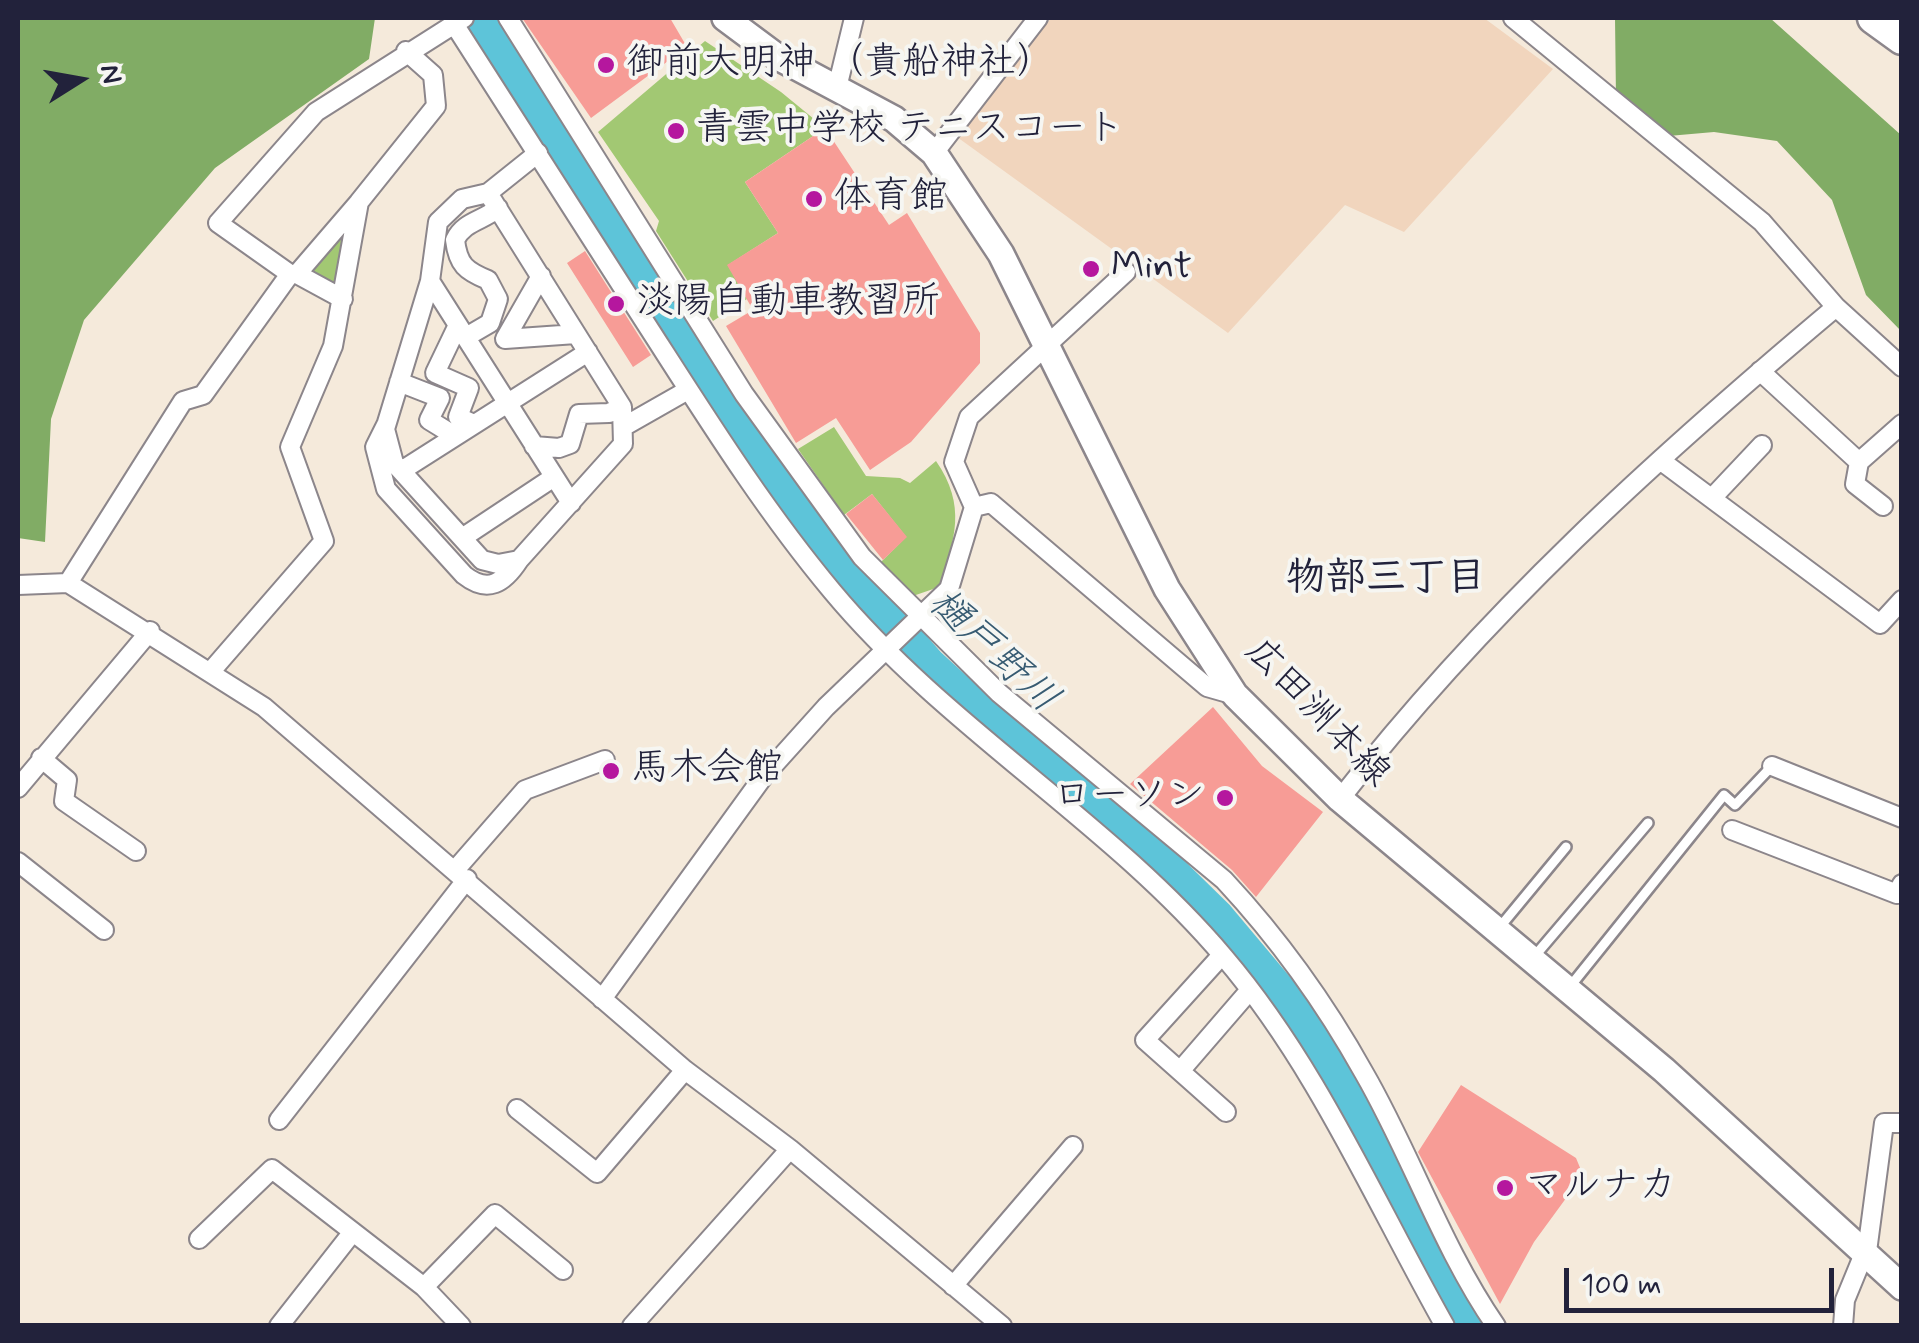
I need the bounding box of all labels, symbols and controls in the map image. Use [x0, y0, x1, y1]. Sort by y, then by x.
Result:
north arrow [30, 30, 130, 130]
place label: 御前大明神 （貴船神社） [626, 42, 1054, 88]
marker: 御前大明神 （貴船神社） [595, 54, 617, 76]
text: N [90, 61, 130, 87]
place label: 青雲中学校 テニスコート [696, 108, 1124, 154]
marker: 青雲中学校 テニスコート [665, 120, 687, 142]
place label: 体育館 [834, 176, 948, 222]
marker: 体育館 [803, 188, 825, 210]
place label: Mint [1111, 246, 1192, 292]
marker: Mint [1080, 258, 1102, 280]
place label: 淡陽自動車教習所 [636, 281, 940, 327]
marker: 淡陽自動車教習所 [605, 293, 627, 315]
district label: 物部三丁目 [1286, 557, 1486, 605]
water label: 樋戸野川 [917, 581, 1067, 725]
street label: 広田洲本線 [1234, 630, 1398, 798]
place label: 馬木会館 [631, 748, 783, 794]
marker: 馬木会館 [600, 760, 622, 782]
place label: ローソン [1053, 775, 1205, 821]
marker: ローソン [1214, 787, 1236, 809]
place label: マルナカ [1525, 1165, 1677, 1211]
marker: マルナカ [1494, 1177, 1516, 1199]
scale bar [1569, 1248, 1839, 1310]
text: 100 m [1581, 1266, 1662, 1305]

